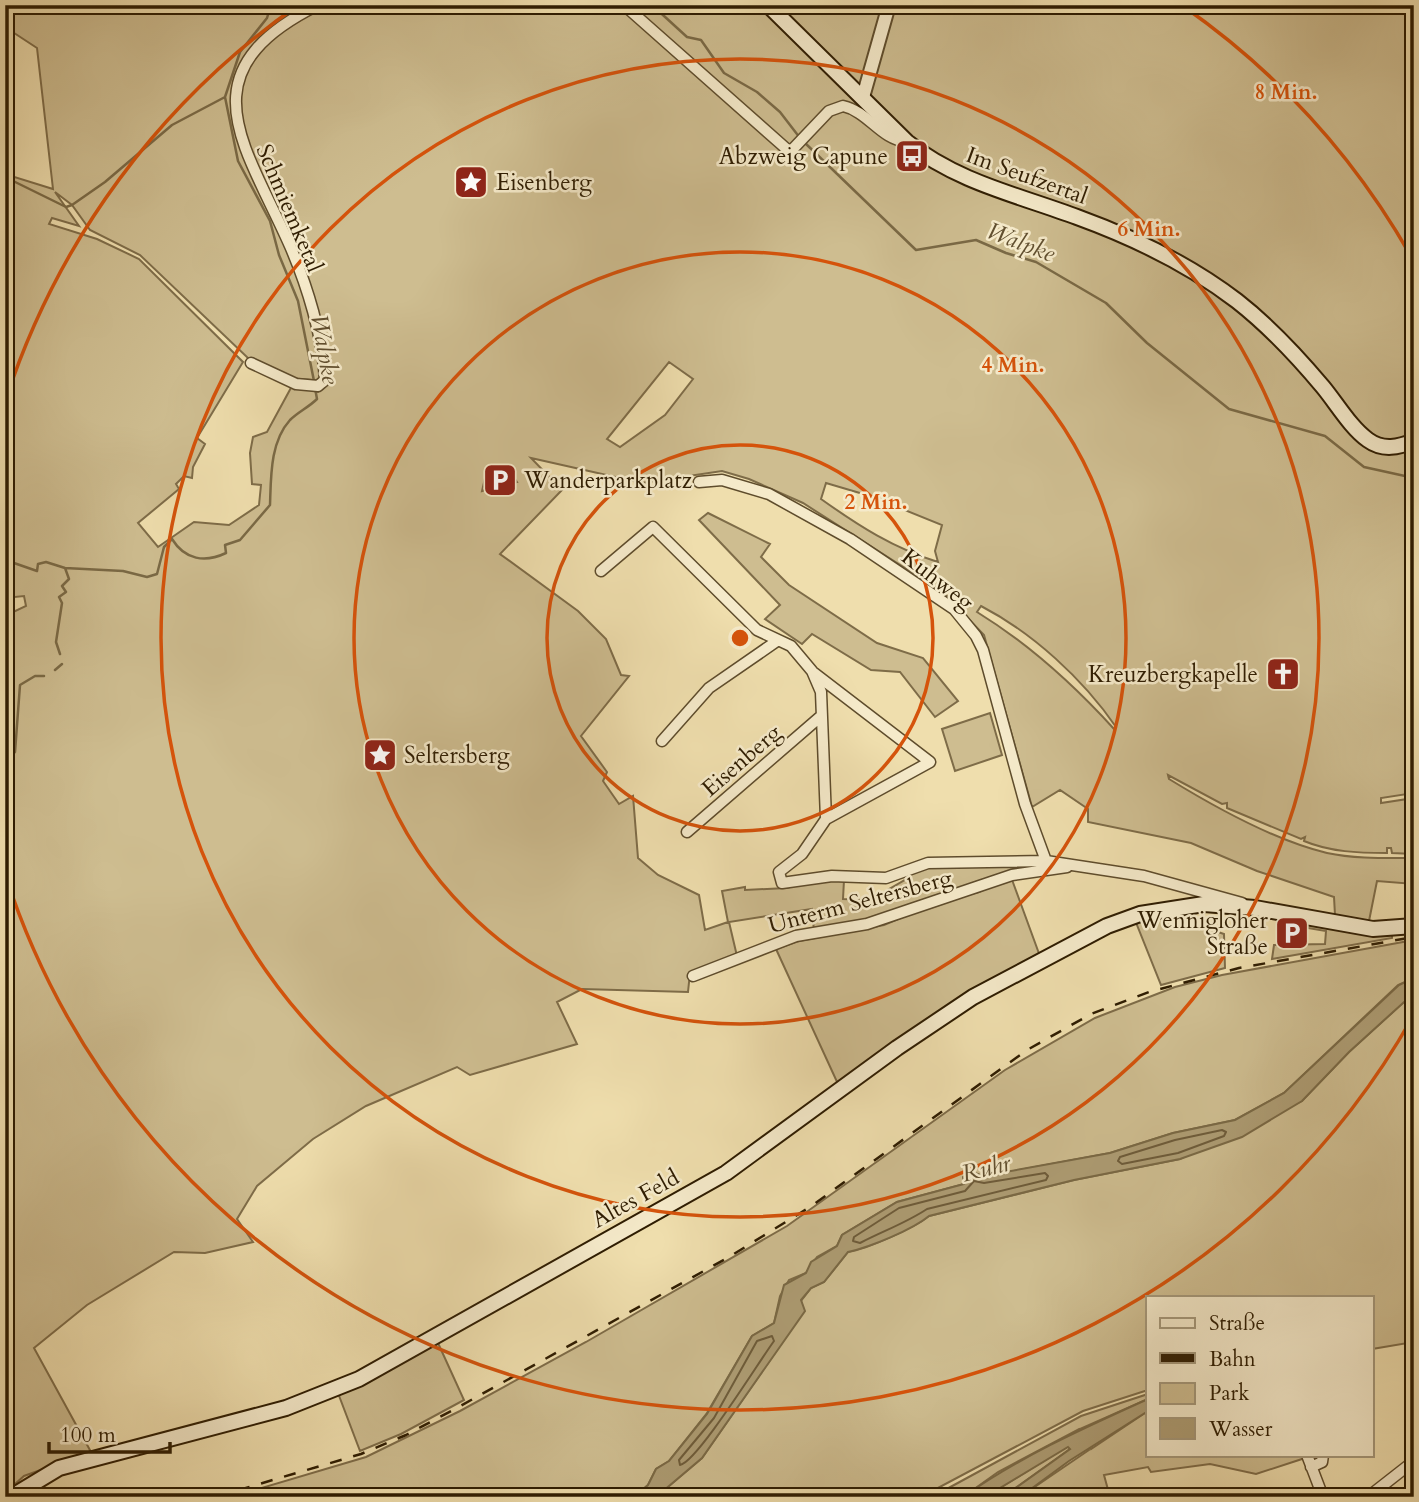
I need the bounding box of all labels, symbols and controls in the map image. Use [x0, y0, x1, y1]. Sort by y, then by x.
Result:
text: 8 Min. [1254, 78, 1318, 107]
bus stop icon: Abzweig Capune [893, 137, 931, 175]
street label: Schmiemketal [249, 139, 330, 277]
street label: Im Seufzertal [962, 139, 1092, 212]
place label: Abzweig Capune [719, 141, 888, 172]
place icon: Eisenberg [452, 163, 490, 201]
place label: Eisenberg [496, 167, 592, 198]
water label: Walpke [982, 214, 1061, 271]
text: 6 Min. [1117, 215, 1181, 244]
water label: Walpke [302, 311, 347, 388]
text: 4 Min. [981, 351, 1045, 380]
parking icon: Wanderparkplatz [481, 461, 519, 499]
place label: Wanderparkplatz [523, 465, 692, 496]
text: 2 Min. [844, 488, 908, 517]
street label: Kuhweg [895, 541, 980, 618]
centre of rings [728, 626, 752, 650]
church icon: Kreuzbergkapelle [1264, 655, 1302, 693]
place label: Kreuzbergkapelle [1088, 659, 1258, 690]
street label: Eisenberg [695, 717, 788, 804]
place icon: Seltersberg [361, 736, 399, 774]
place label: Seltersberg [404, 740, 510, 771]
street label: Unterm Seltersberg [765, 862, 956, 941]
place label: Wennigloher Straße [1136, 905, 1269, 962]
parking icon: Wennigloher Straße [1273, 914, 1311, 952]
water label: Ruhr [958, 1146, 1015, 1190]
street label: Altes Feld [586, 1161, 685, 1235]
legend [1146, 1296, 1374, 1456]
text: Straße [1209, 1309, 1265, 1338]
text: Bahn [1209, 1345, 1256, 1374]
text: Park [1209, 1379, 1250, 1408]
scale bar [49, 1411, 170, 1455]
text: Wasser [1208, 1415, 1273, 1444]
text: 100 m [60, 1421, 116, 1450]

